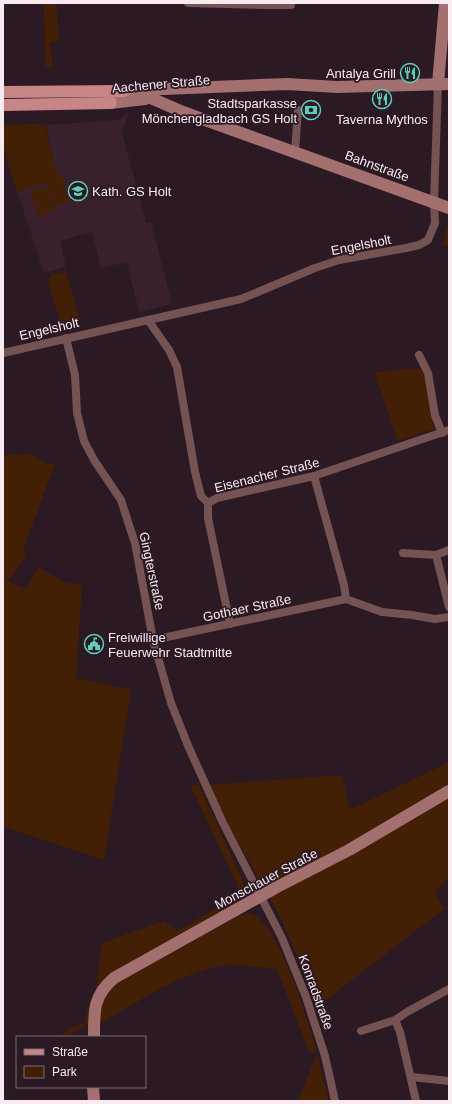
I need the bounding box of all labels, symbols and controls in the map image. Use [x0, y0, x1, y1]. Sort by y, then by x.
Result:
restaurant icon: Antalya Grill [399, 62, 421, 84]
place label: Antalya Grill [326, 66, 396, 81]
street label: Aachener Straße [111, 72, 211, 96]
restaurant icon: Taverna Mythos [371, 88, 393, 110]
place label: Stadtsparkasse Mönchengladbach GS Holt [142, 96, 297, 126]
bank icon: Stadtsparkasse Mönchengladbach GS Holt [300, 99, 322, 121]
place label: Taverna Mythos [336, 112, 428, 127]
street label: Bahnstraße [343, 147, 411, 185]
school or university icon: Kath. GS Holt [67, 180, 89, 202]
place label: Kath. GS Holt [92, 184, 172, 199]
street label: Engelsholt [330, 232, 393, 258]
street label: Engelsholt [18, 315, 81, 343]
street label: Eisenacher Straße [213, 455, 321, 495]
street label: Gingterstraße [136, 531, 168, 611]
street label: Gothaer Straße [202, 591, 292, 625]
place label: Freiwillige Feuerwehr Stadtmitte [108, 630, 232, 660]
public building icon: Freiwillige Feuerwehr Stadtmitte [83, 633, 105, 655]
street label: Monschauer Straße [212, 846, 320, 912]
street label: Konradstraße [295, 952, 337, 1032]
legend [16, 1036, 146, 1088]
text: Straße [52, 1045, 88, 1059]
text: Park [52, 1065, 78, 1079]

